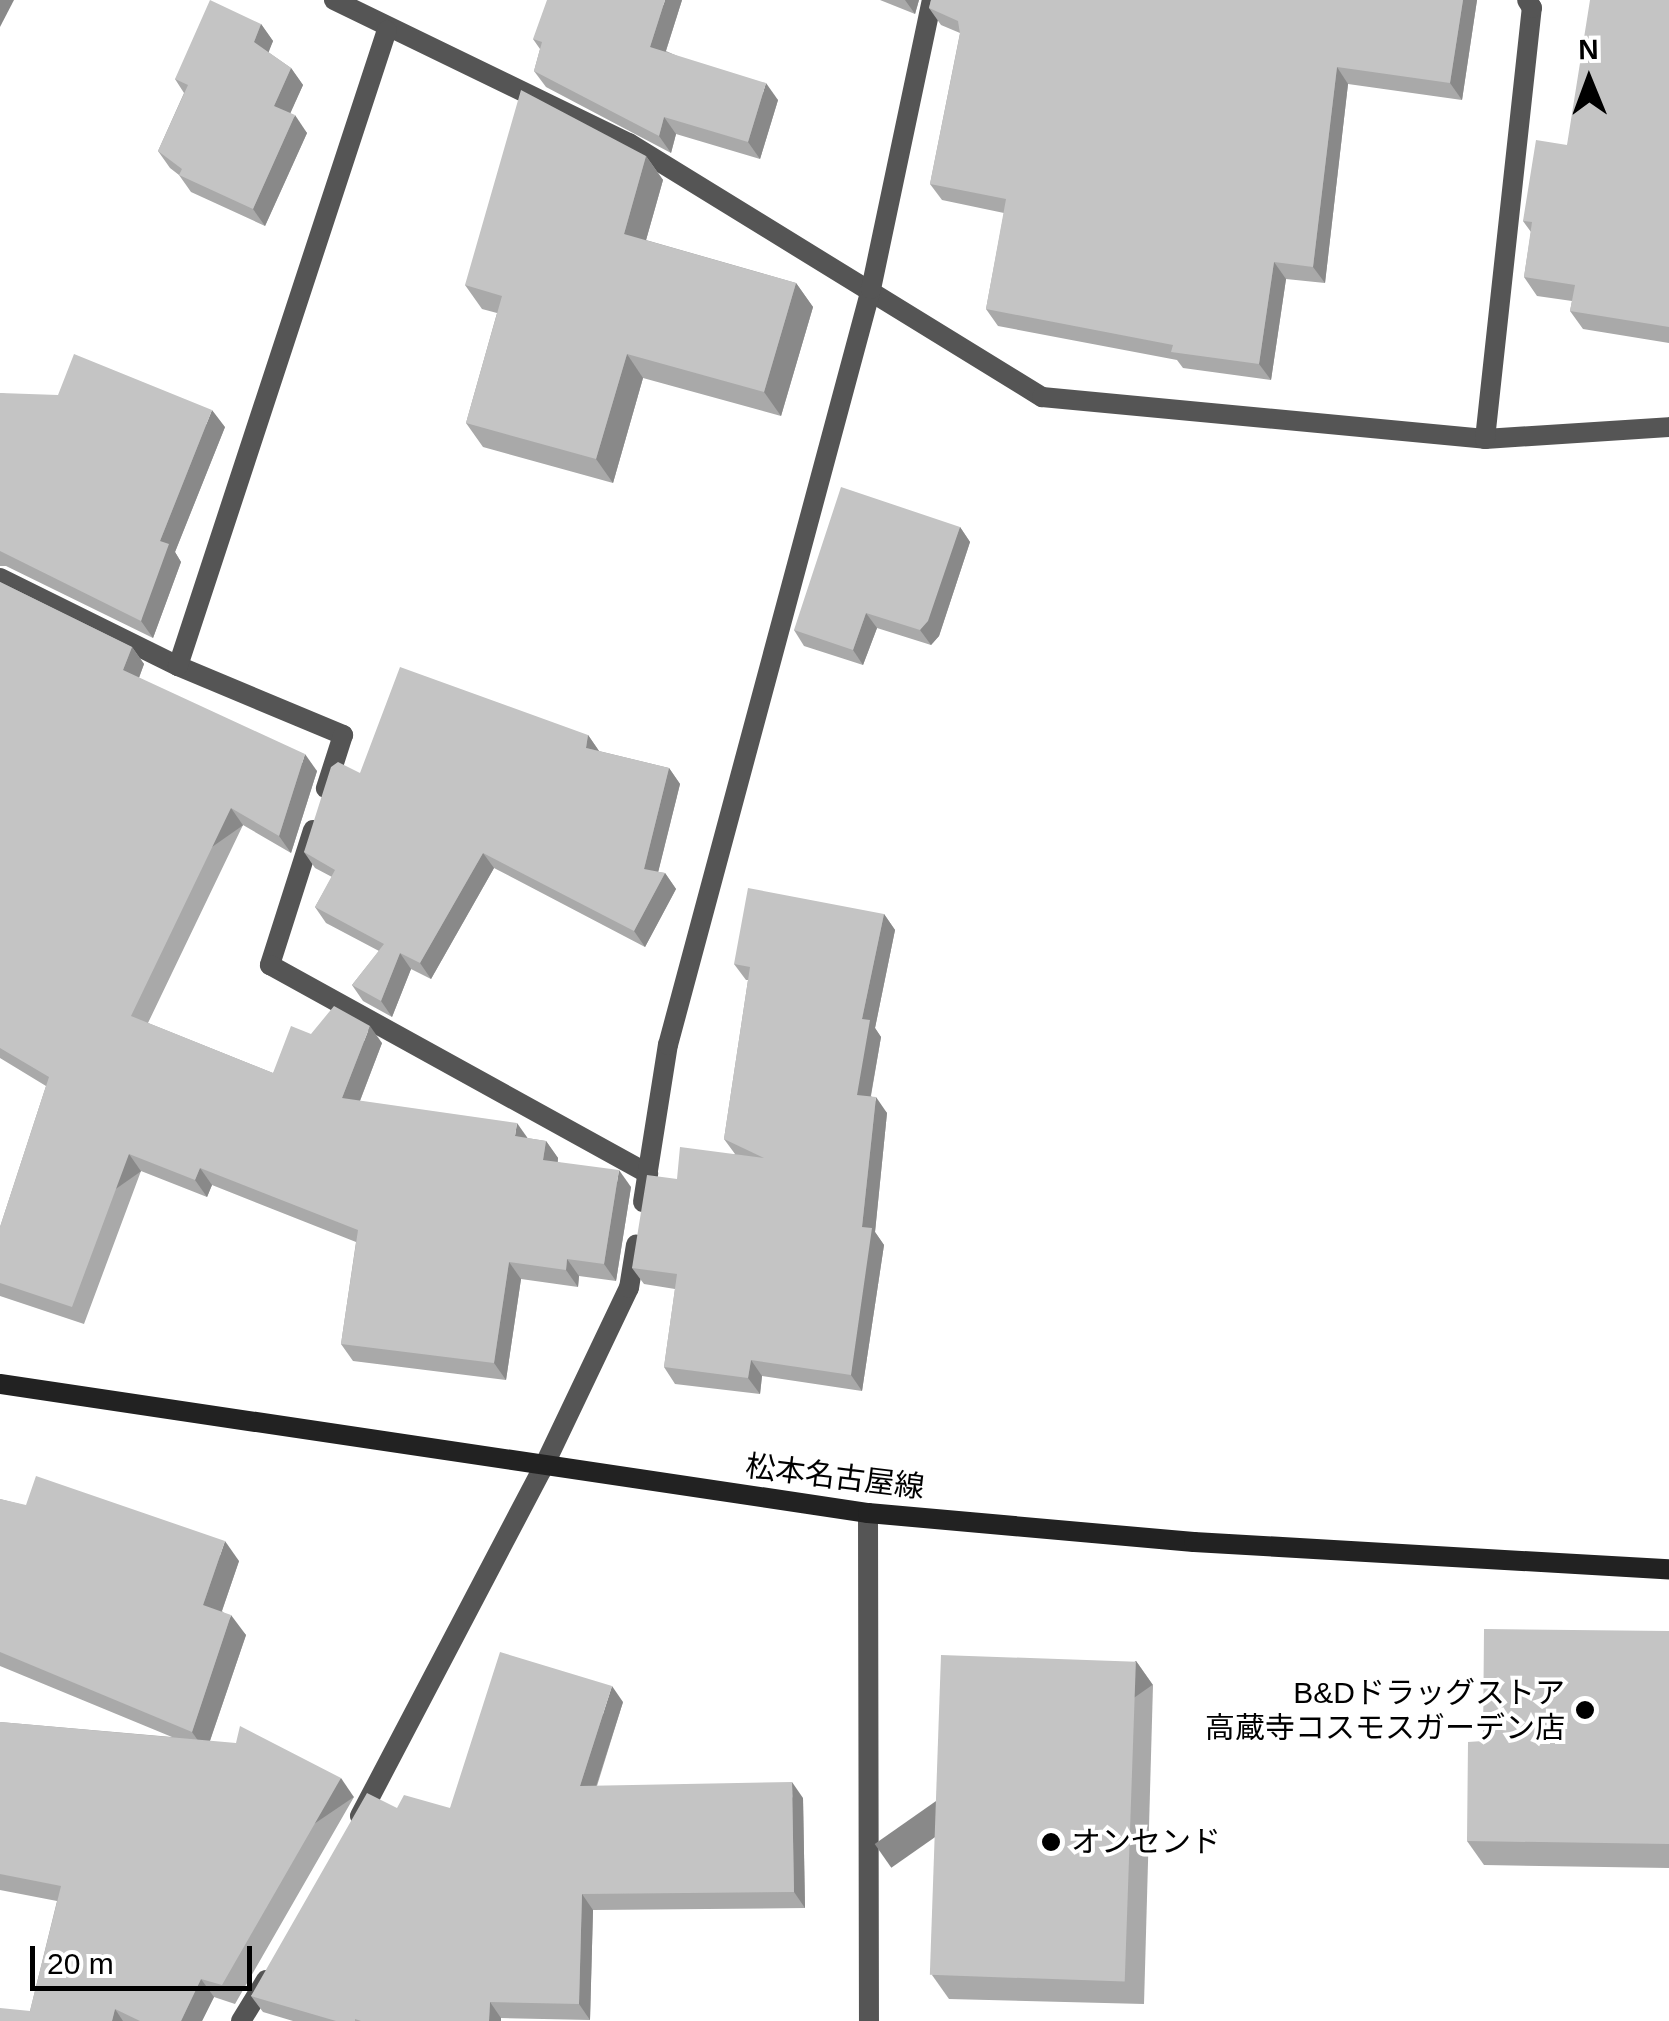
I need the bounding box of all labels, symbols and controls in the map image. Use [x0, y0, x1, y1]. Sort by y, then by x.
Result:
north arrow [1539, 30, 1639, 130]
text: N [1578, 34, 1599, 65]
street label: 松本名古屋線 [743, 1448, 927, 1506]
place label: B&Dドラッグストア 高蔵寺コスモスガーデン店 [1205, 1675, 1565, 1746]
marker: B&Dドラッグストア 高蔵寺コスモスガーデン店 [1574, 1699, 1596, 1721]
place label: オンセンド [1071, 1824, 1221, 1860]
marker: オンセンド [1040, 1831, 1062, 1853]
scale bar [35, 1926, 258, 1988]
text: 20 m [47, 1947, 114, 1980]

